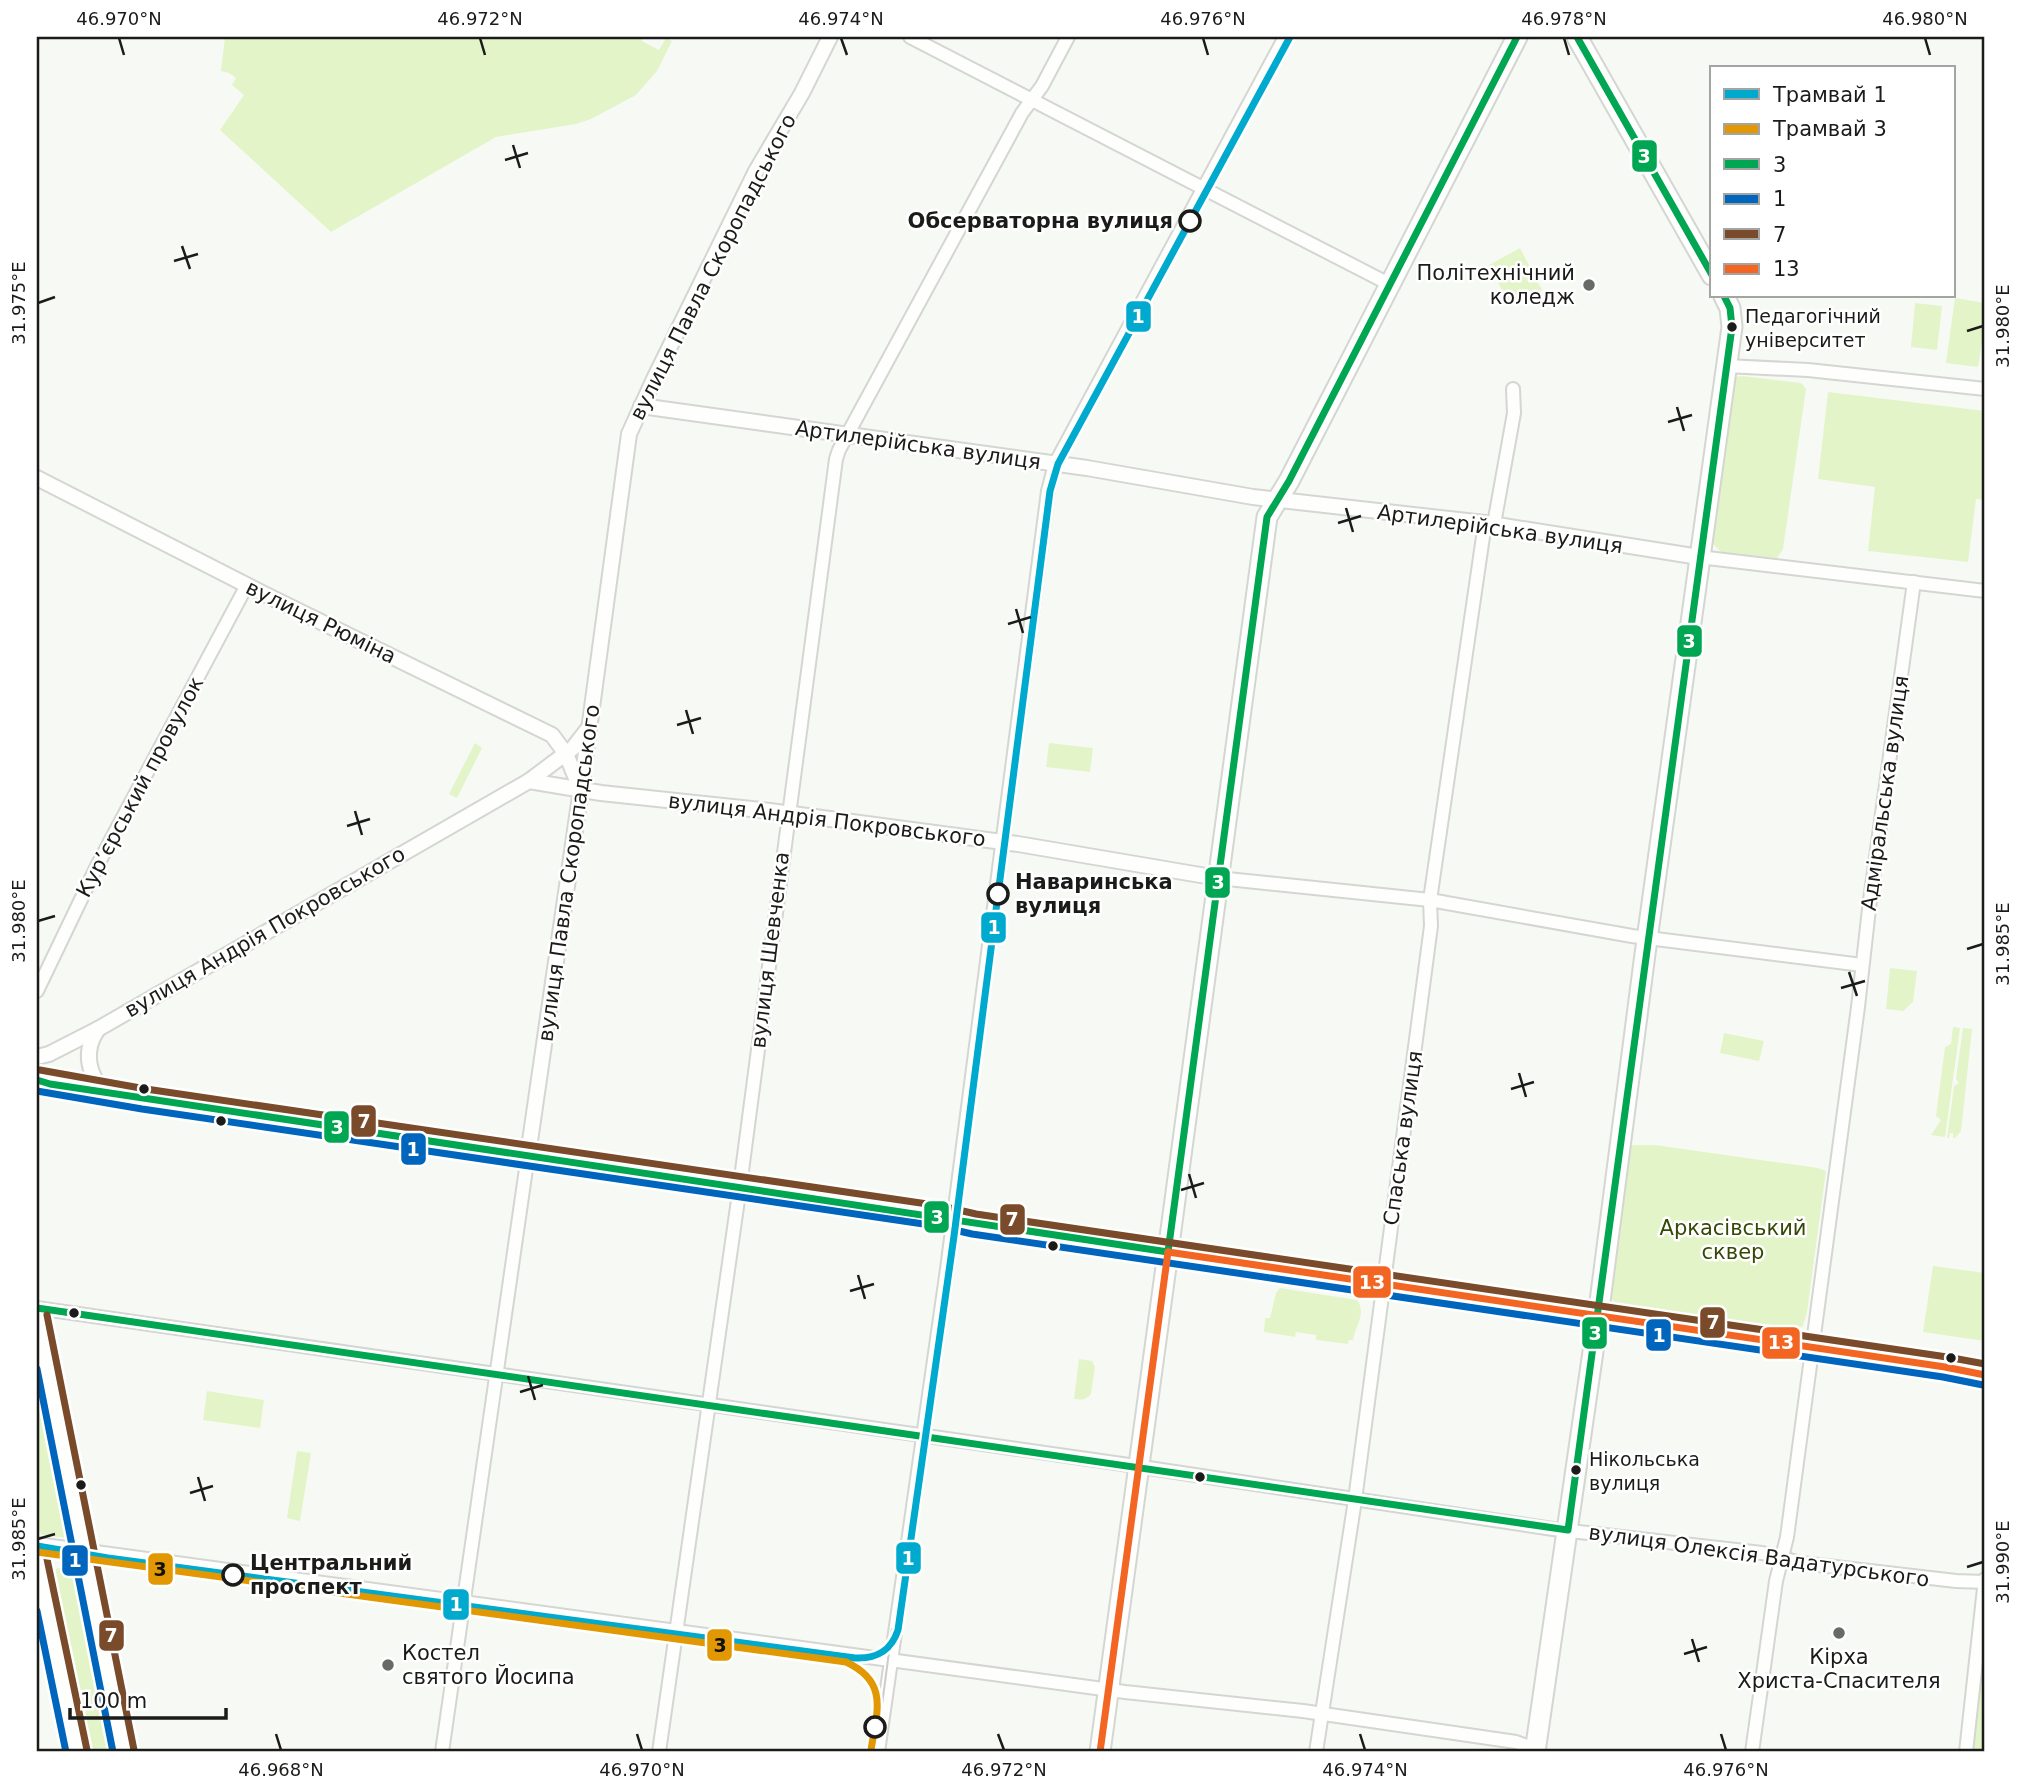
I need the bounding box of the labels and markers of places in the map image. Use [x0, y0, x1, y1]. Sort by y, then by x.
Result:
place label: Обсерваторна вулиця [908, 209, 1173, 233]
marker: Обсерваторна вулиця [1179, 210, 1201, 232]
place label: Політехнічний коледж [1417, 261, 1575, 309]
marker: Політехнічний коледж [1581, 277, 1597, 293]
place label: Педагогічний університет [1745, 305, 1881, 351]
marker: Педагогічний університет [1725, 320, 1739, 334]
place label: Наваринська вулиця [1015, 870, 1173, 918]
marker: Наваринська вулиця [987, 883, 1009, 905]
unlabelled marker [137, 1082, 151, 1096]
unlabelled marker [214, 1114, 228, 1128]
unlabelled marker [1046, 1239, 1060, 1253]
unlabelled marker [67, 1306, 81, 1320]
unlabelled marker [1944, 1351, 1958, 1365]
place label: Нікольська вулиця [1589, 1448, 1700, 1494]
marker: Нікольська вулиця [1569, 1463, 1583, 1477]
unlabelled marker [1193, 1470, 1207, 1484]
unlabelled marker [74, 1478, 88, 1492]
place label: Центральний проспект [250, 1551, 412, 1599]
marker: Центральний проспект [222, 1564, 244, 1586]
marker: Кірха Христа-Спасителя [1831, 1625, 1847, 1641]
place label: Костел святого Йосипа [402, 1641, 575, 1689]
place label: Кірха Христа-Спасителя [1737, 1645, 1941, 1693]
marker: Костел святого Йосипа [380, 1657, 396, 1673]
unlabelled marker [864, 1716, 886, 1738]

